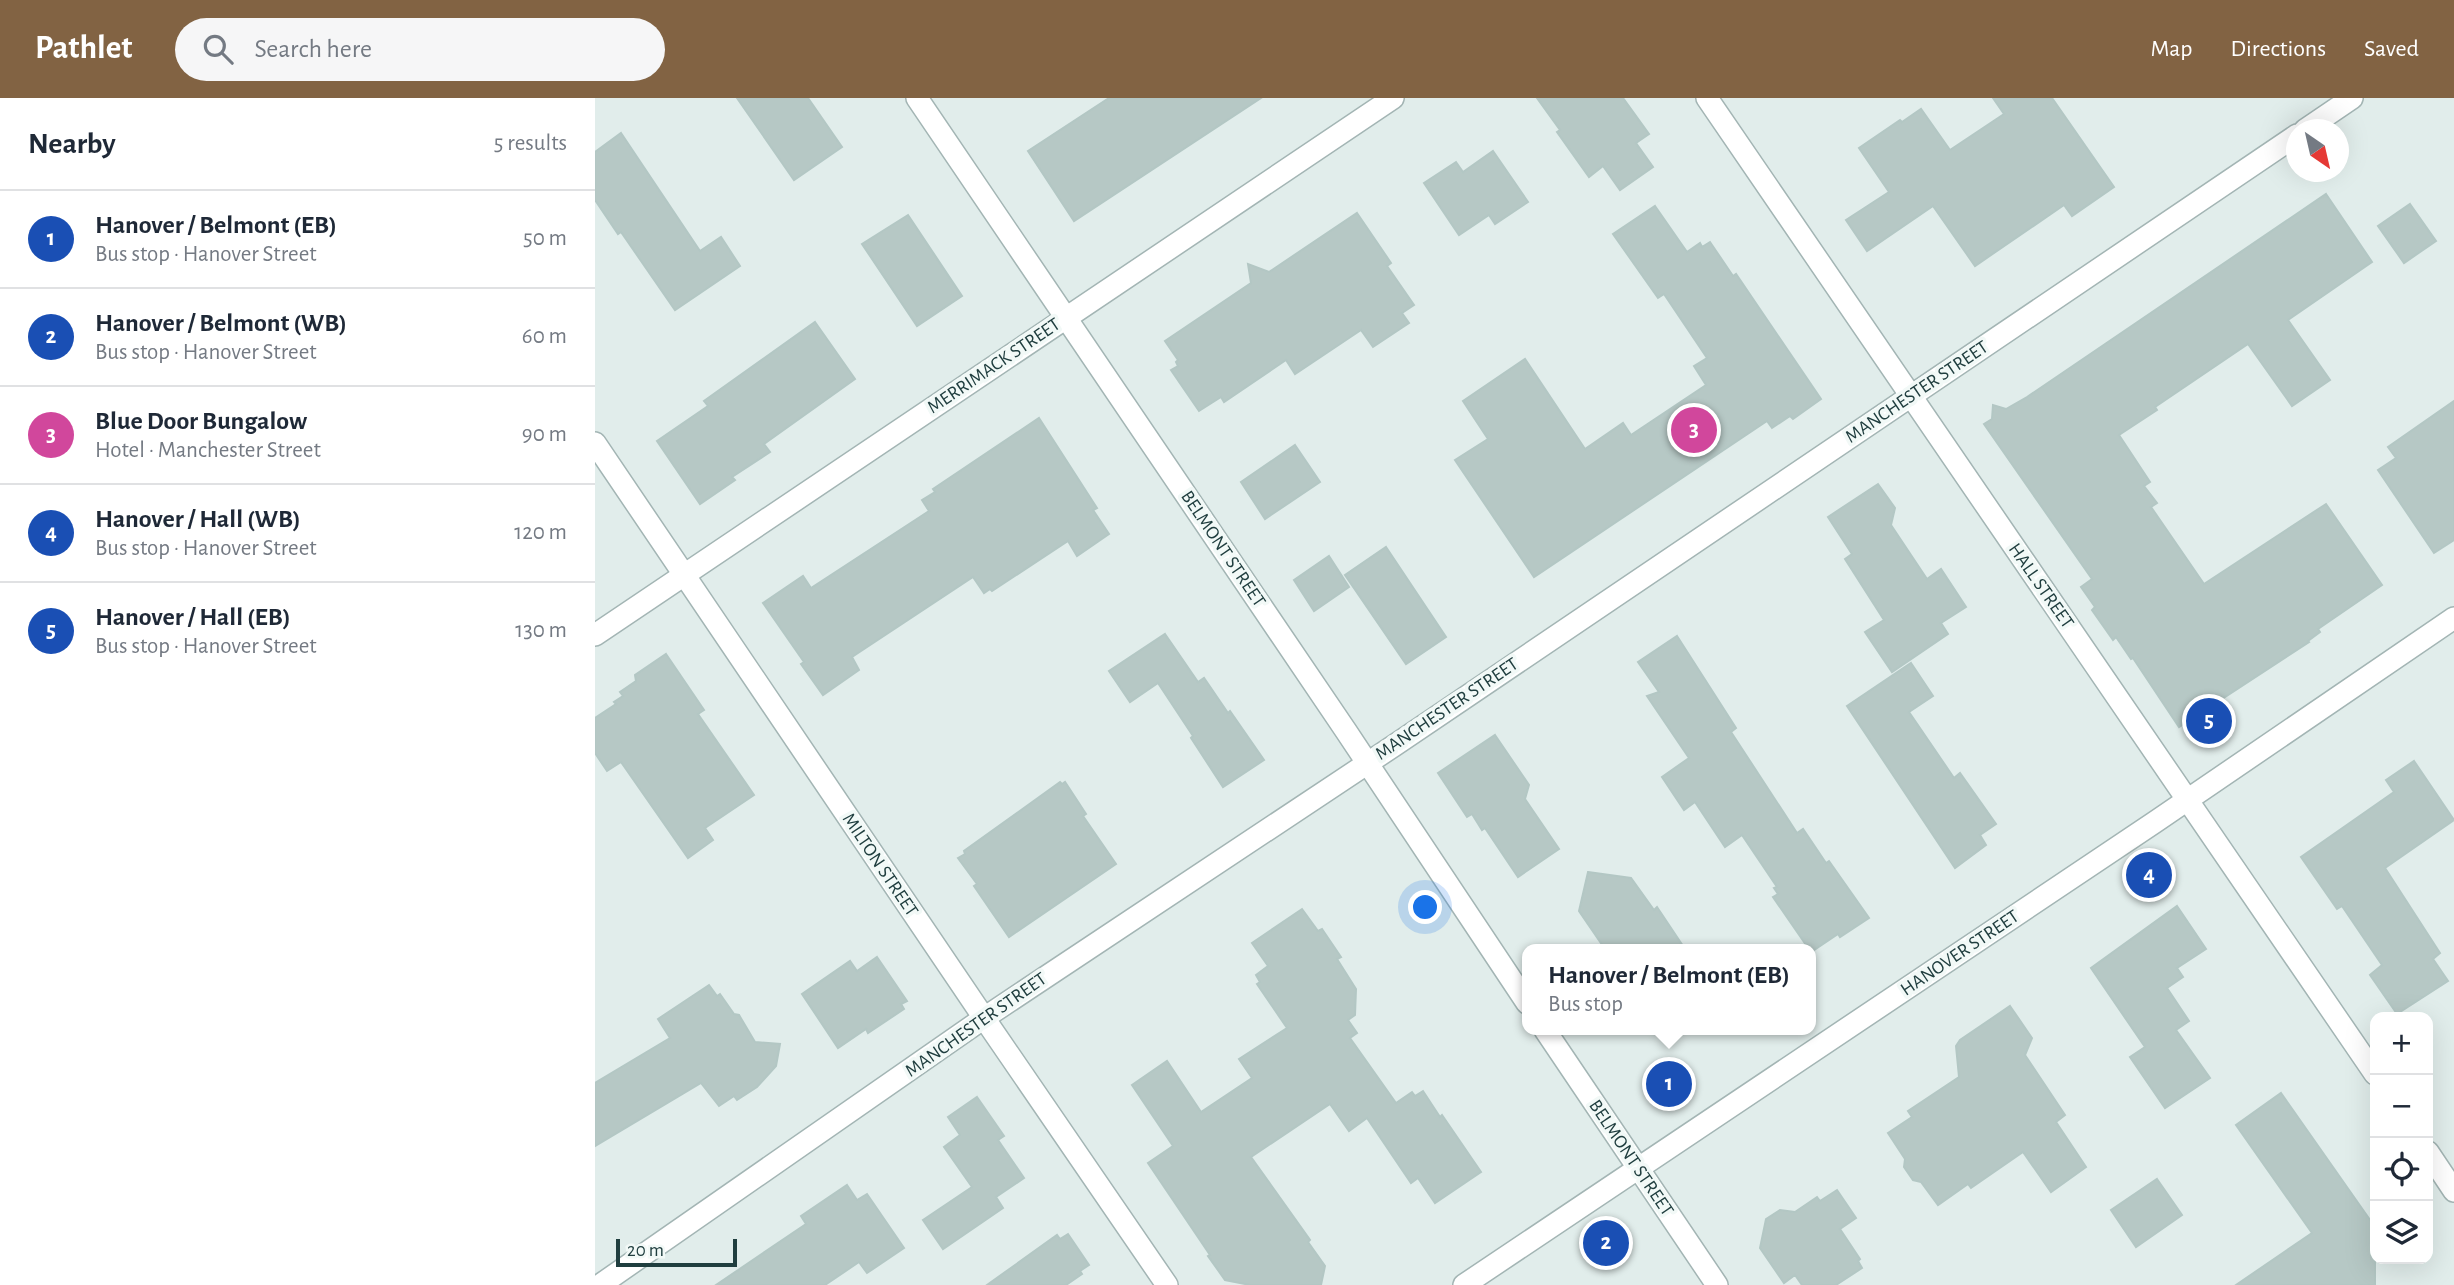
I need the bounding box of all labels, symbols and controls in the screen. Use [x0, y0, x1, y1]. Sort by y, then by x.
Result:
search box [175, 18, 665, 81]
icon: search [199, 30, 237, 68]
text: Pathlet [35, 32, 133, 65]
text: Search here [255, 36, 372, 62]
text: Map [2150, 37, 2192, 61]
text: Directions [2230, 37, 2326, 61]
text: Saved [2364, 37, 2419, 61]
north arrow [2286, 119, 2349, 182]
text: Nearby [28, 129, 116, 159]
text: 5 results [494, 132, 567, 155]
text: Hanover / Belmont (EB) [95, 212, 337, 238]
text: 1 [47, 227, 55, 250]
text: 50 m [523, 227, 567, 250]
text: Bus stop · Hanover Street [95, 243, 317, 266]
text: Hanover / Belmont (WB) [95, 310, 347, 336]
street label: MERRIMACK STREET [924, 315, 1064, 417]
text: 2 [46, 325, 56, 348]
text: 60 m [522, 325, 567, 348]
street label: MANCHESTER STREET [1842, 337, 1992, 447]
text: Bus stop · Hanover Street [95, 341, 317, 364]
pin: 3 [1671, 404, 1717, 456]
text: Blue Door Bungalow [95, 408, 307, 434]
text: 3 [46, 423, 56, 446]
text: 90 m [522, 423, 567, 446]
text: Hotel · Manchester Street [95, 439, 321, 462]
street label: BELMONT STREET [1177, 487, 1269, 611]
text: Hanover / Hall (WB) [95, 506, 301, 532]
text: 4 [45, 521, 57, 544]
text: 120 m [514, 521, 567, 544]
text: Bus stop · Hanover Street [95, 537, 317, 560]
street label: HALL STREET [2005, 540, 2077, 632]
text: Hanover / Hall (EB) [95, 604, 291, 630]
text: 5 [46, 619, 56, 642]
text: 130 m [515, 619, 567, 642]
text: Bus stop · Hanover Street [95, 635, 317, 658]
street label: MANCHESTER STREET [1372, 654, 1522, 764]
pin: 5 [2186, 695, 2232, 747]
street label: MILTON STREET [839, 810, 921, 920]
pin: 4 [2126, 849, 2172, 901]
your location [1408, 890, 1442, 924]
street label: HANOVER STREET [1897, 907, 2023, 999]
popup [1522, 944, 1816, 1035]
text: Hanover / Belmont (EB) [1548, 962, 1790, 988]
street label: MANCHESTER STREET [902, 969, 1050, 1081]
text: Bus stop [1548, 993, 1623, 1016]
map controls [2370, 1012, 2433, 1264]
button: + [2370, 1012, 2433, 1075]
pin: 1 [1646, 1058, 1692, 1110]
button: − [2370, 1075, 2433, 1138]
street label: BELMONT STREET [1585, 1096, 1677, 1220]
button: locate [2370, 1138, 2433, 1201]
button: layers [2370, 1201, 2433, 1264]
pin: 2 [1583, 1217, 1629, 1269]
scale bar [616, 1236, 737, 1268]
text: 20 m [627, 1241, 664, 1260]

